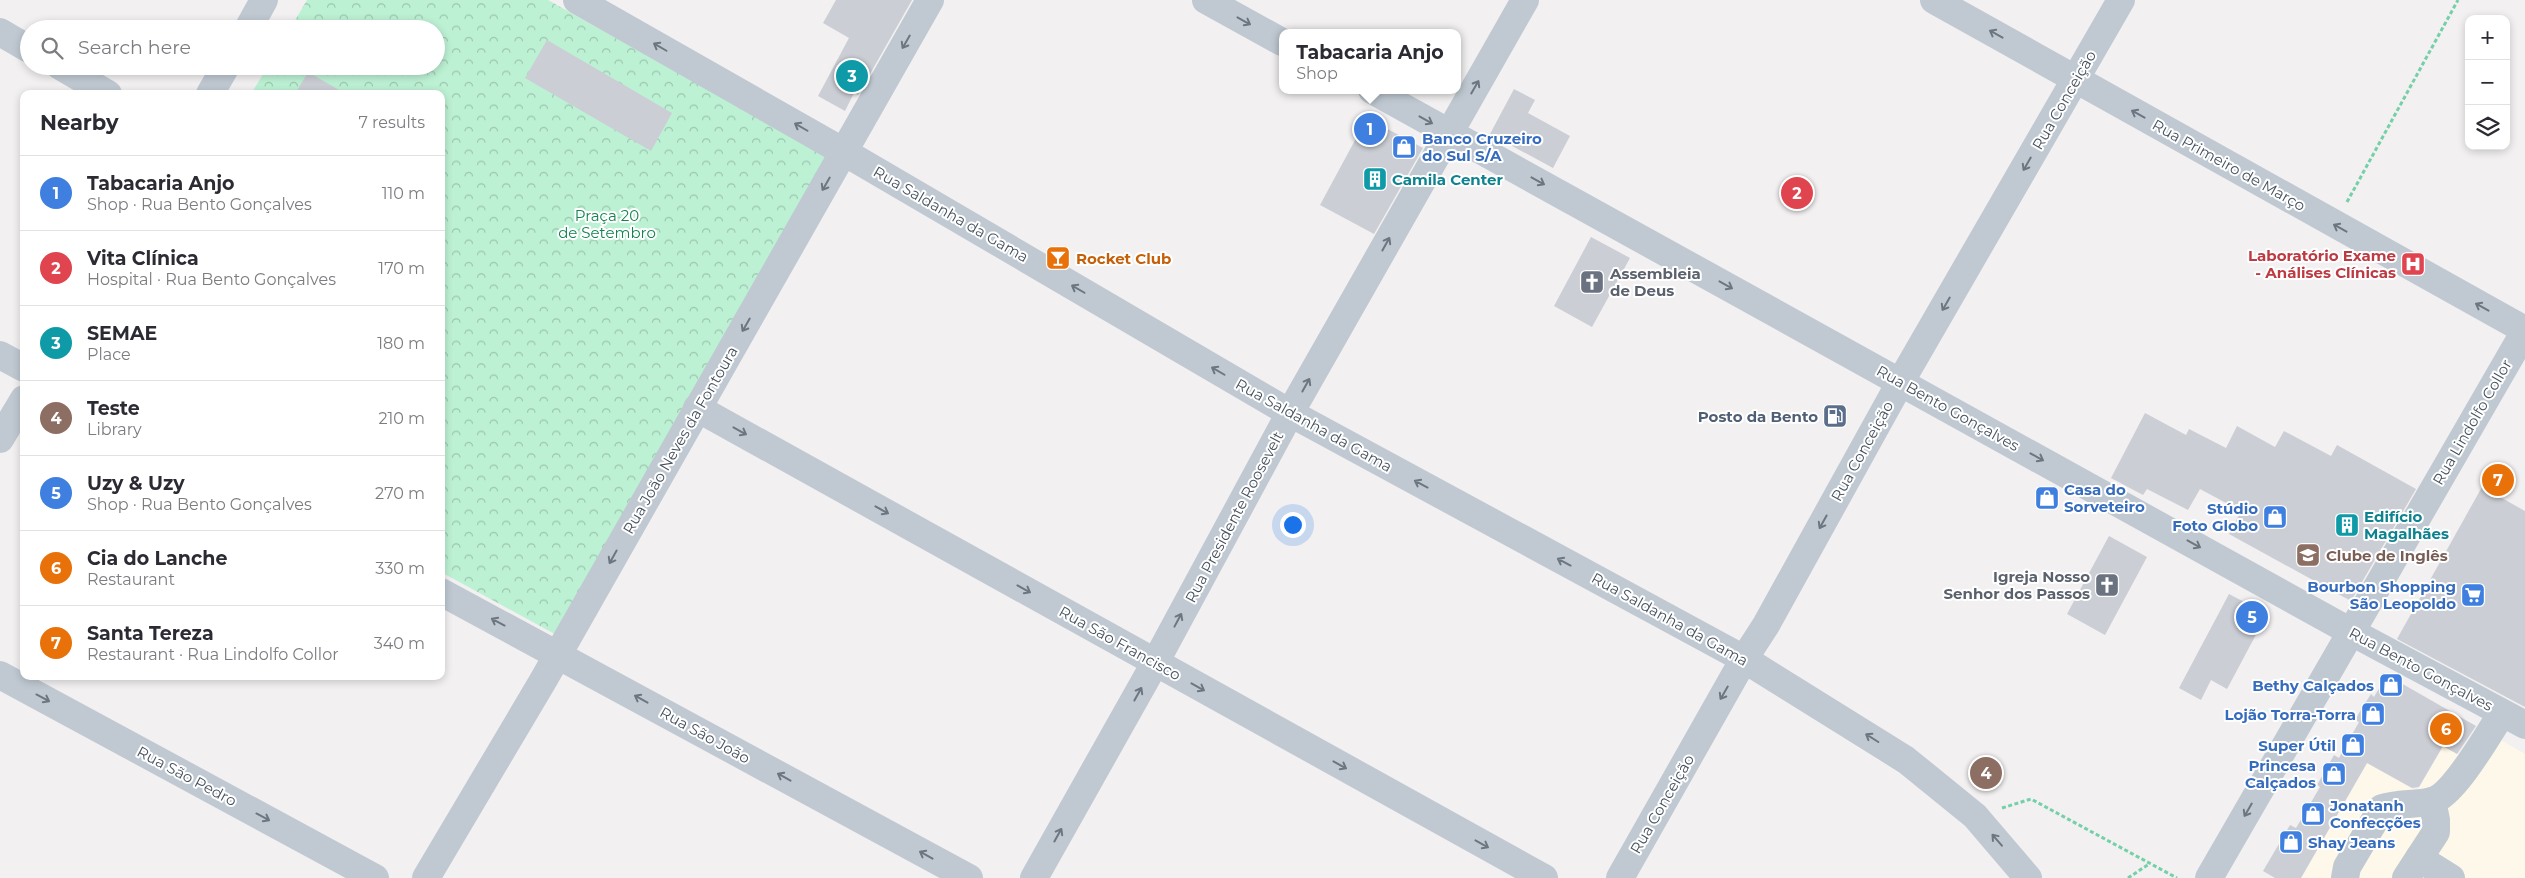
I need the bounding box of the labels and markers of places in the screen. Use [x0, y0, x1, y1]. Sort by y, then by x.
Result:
pin: 3 [836, 57, 868, 95]
pin: 1 [1354, 110, 1386, 148]
place label: Banco Cruzeiro do Sul S/A [1422, 129, 1542, 165]
shop icon: Banco Cruzeiro do Sul S/A [1391, 134, 1417, 160]
building icon: Camila Center [1362, 166, 1388, 192]
place label: Camila Center [1392, 170, 1503, 189]
pin: 2 [1781, 174, 1813, 212]
bar icon: Rocket Club [1045, 245, 1071, 271]
place label: Laboratório Exame - Análises Clínicas [2248, 246, 2396, 282]
place label: Rocket Club [1076, 249, 1171, 268]
hospital icon: Laboratório Exame - Análises Clínicas [2400, 251, 2426, 277]
place label: Assembleia de Deus [1609, 264, 1701, 300]
church icon: Assembleia de Deus [1579, 269, 1605, 295]
fuel station icon: Posto da Bento [1822, 403, 1848, 429]
place label: Posto da Bento [1698, 407, 1818, 426]
pin: 7 [2482, 461, 2514, 499]
place label: Casa do Sorveteiro [2064, 480, 2145, 516]
shop icon: Casa do Sorveteiro [2034, 485, 2060, 511]
place label: Stúdio Foto Globo [2172, 499, 2258, 535]
shop icon: Stúdio Foto Globo [2262, 504, 2288, 530]
place label: Edifício Magalhães [2364, 507, 2449, 543]
building icon: Edifício Magalhães [2334, 512, 2360, 538]
school or university icon: Clube de Inglês [2295, 542, 2321, 568]
place label: Clube de Inglês [2326, 546, 2448, 565]
place label: Igreja Nosso Senhor dos Passos [1943, 567, 2090, 603]
church icon: Igreja Nosso Senhor dos Passos [2094, 572, 2120, 598]
place label: Bourbon Shopping São Leopoldo [2307, 577, 2456, 613]
supermarket icon: Bourbon Shopping São Leopoldo [2460, 582, 2486, 608]
pin: 5 [2236, 598, 2268, 636]
shop icon: Bethy Calçados [2378, 672, 2404, 698]
place label: Bethy Calçados [2252, 676, 2374, 695]
shop icon: Lojão Torra-Torra [2360, 701, 2386, 727]
place label: Lojão Torra-Torra [2224, 705, 2356, 724]
pin: 6 [2430, 710, 2462, 748]
shop icon: Super Útil [2340, 732, 2366, 758]
place label: Super Útil [2258, 736, 2336, 755]
pin: 4 [1970, 754, 2002, 792]
place label: Princesa Calçados [2245, 756, 2316, 792]
shop icon: Princesa Calçados [2321, 761, 2347, 787]
place label: Jonatanh Confecções [2329, 796, 2421, 832]
shop icon: Jonatanh Confecções [2300, 801, 2326, 827]
shop icon: Shay Jeans [2278, 829, 2304, 855]
place label: Shay Jeans [2308, 833, 2395, 852]

